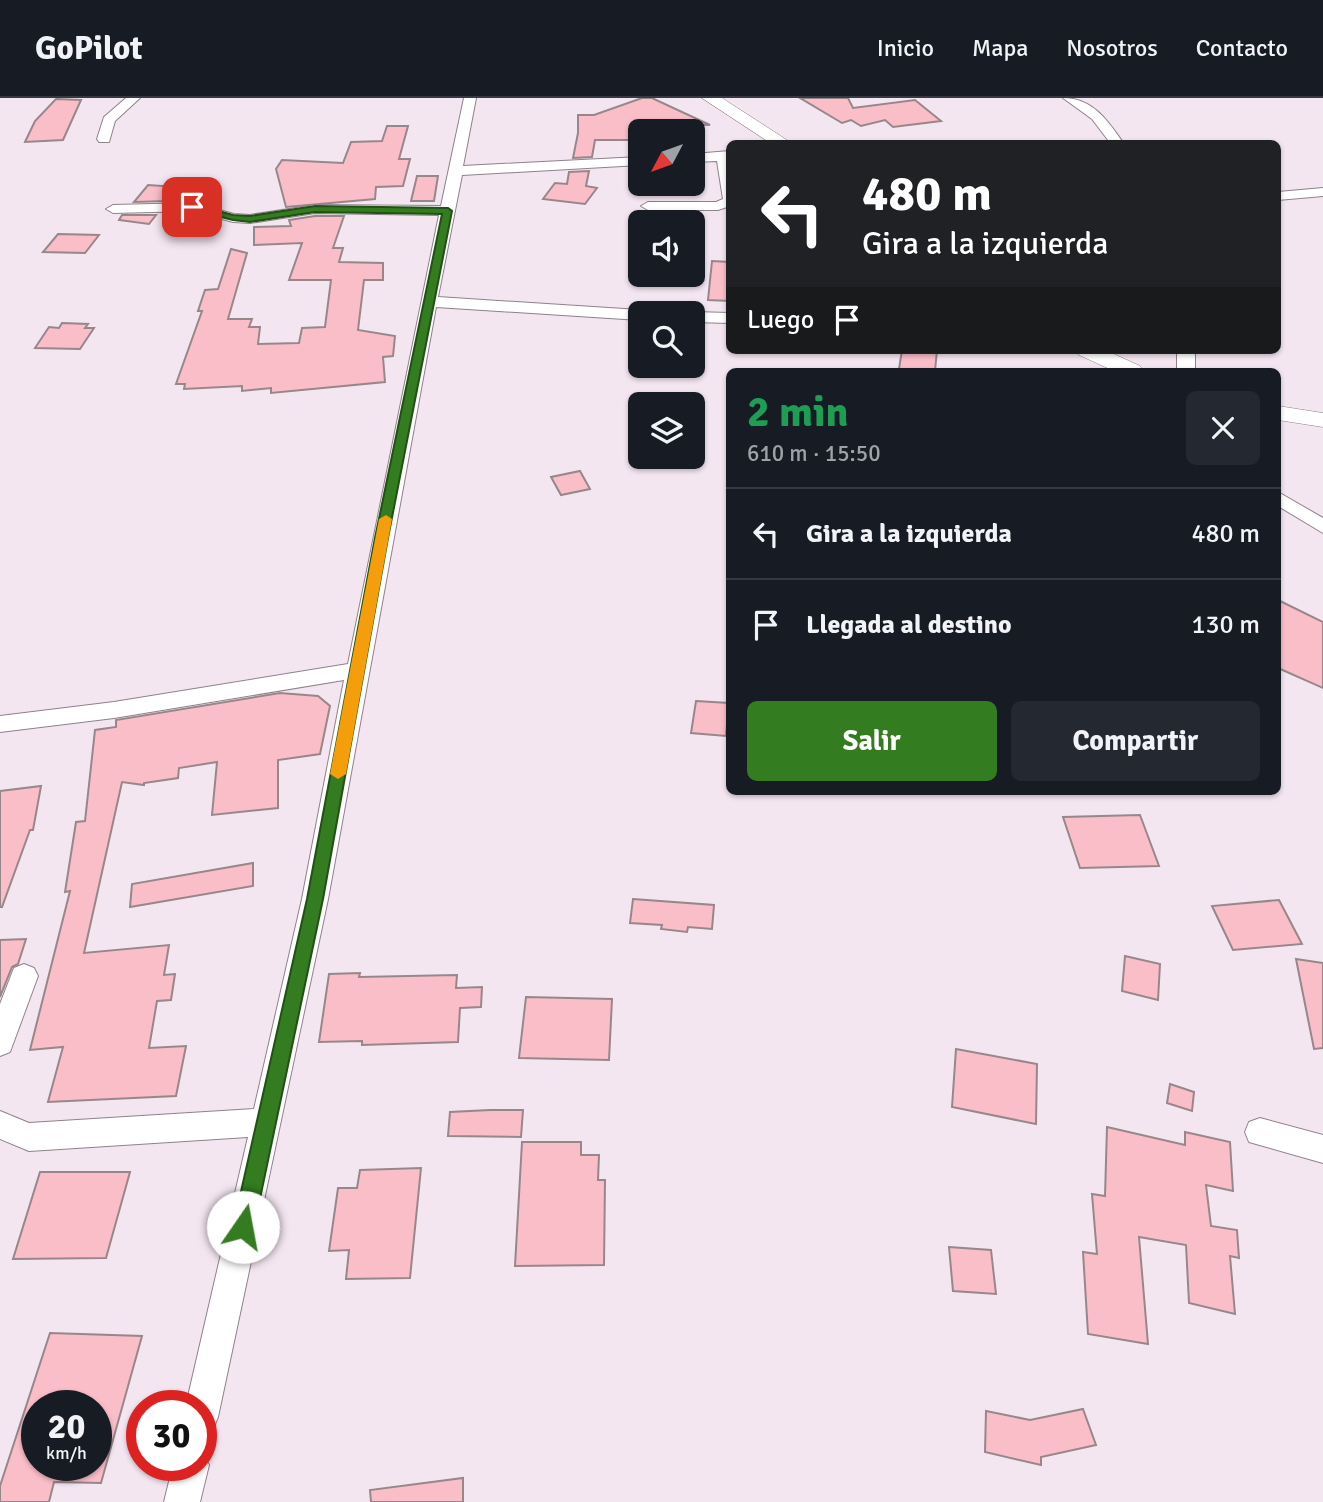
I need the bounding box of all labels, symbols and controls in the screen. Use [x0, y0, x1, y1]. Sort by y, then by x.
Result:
text: GoPilot [35, 28, 143, 69]
text: Inicio [877, 33, 934, 63]
text: Mapa [972, 33, 1028, 63]
text: Nosotros [1066, 33, 1158, 63]
text: Contacto [1196, 33, 1288, 63]
north arrow [628, 119, 705, 196]
map controls [628, 119, 705, 469]
text: 480 m [862, 164, 992, 224]
icon: left [747, 168, 838, 259]
pin [162, 177, 222, 237]
icon: arrive [173, 188, 211, 226]
button: sound [628, 210, 705, 287]
text: Gira a la izquierda [862, 224, 1109, 263]
button: search [628, 301, 705, 378]
icon: arrive [828, 301, 866, 339]
text: Luego [747, 304, 814, 336]
text: 2 min [747, 387, 848, 438]
button: close [1186, 391, 1260, 465]
button: layers [628, 392, 705, 469]
text: 610 m · 15:50 [747, 439, 881, 468]
icon: left [747, 515, 785, 553]
text: Gira a la izquierda [806, 518, 1012, 550]
text: 480 m [1191, 518, 1260, 550]
icon: arrive [747, 606, 785, 644]
text: Llegada al destino [806, 609, 1012, 641]
text: 130 m [1191, 609, 1260, 641]
button: Salir [747, 701, 997, 781]
button: Compartir [1011, 701, 1260, 781]
position arrow [206, 1190, 280, 1264]
speed limit sign: 30 [126, 1390, 217, 1481]
text: 20 [48, 1405, 85, 1448]
text: km/h [46, 1442, 87, 1464]

